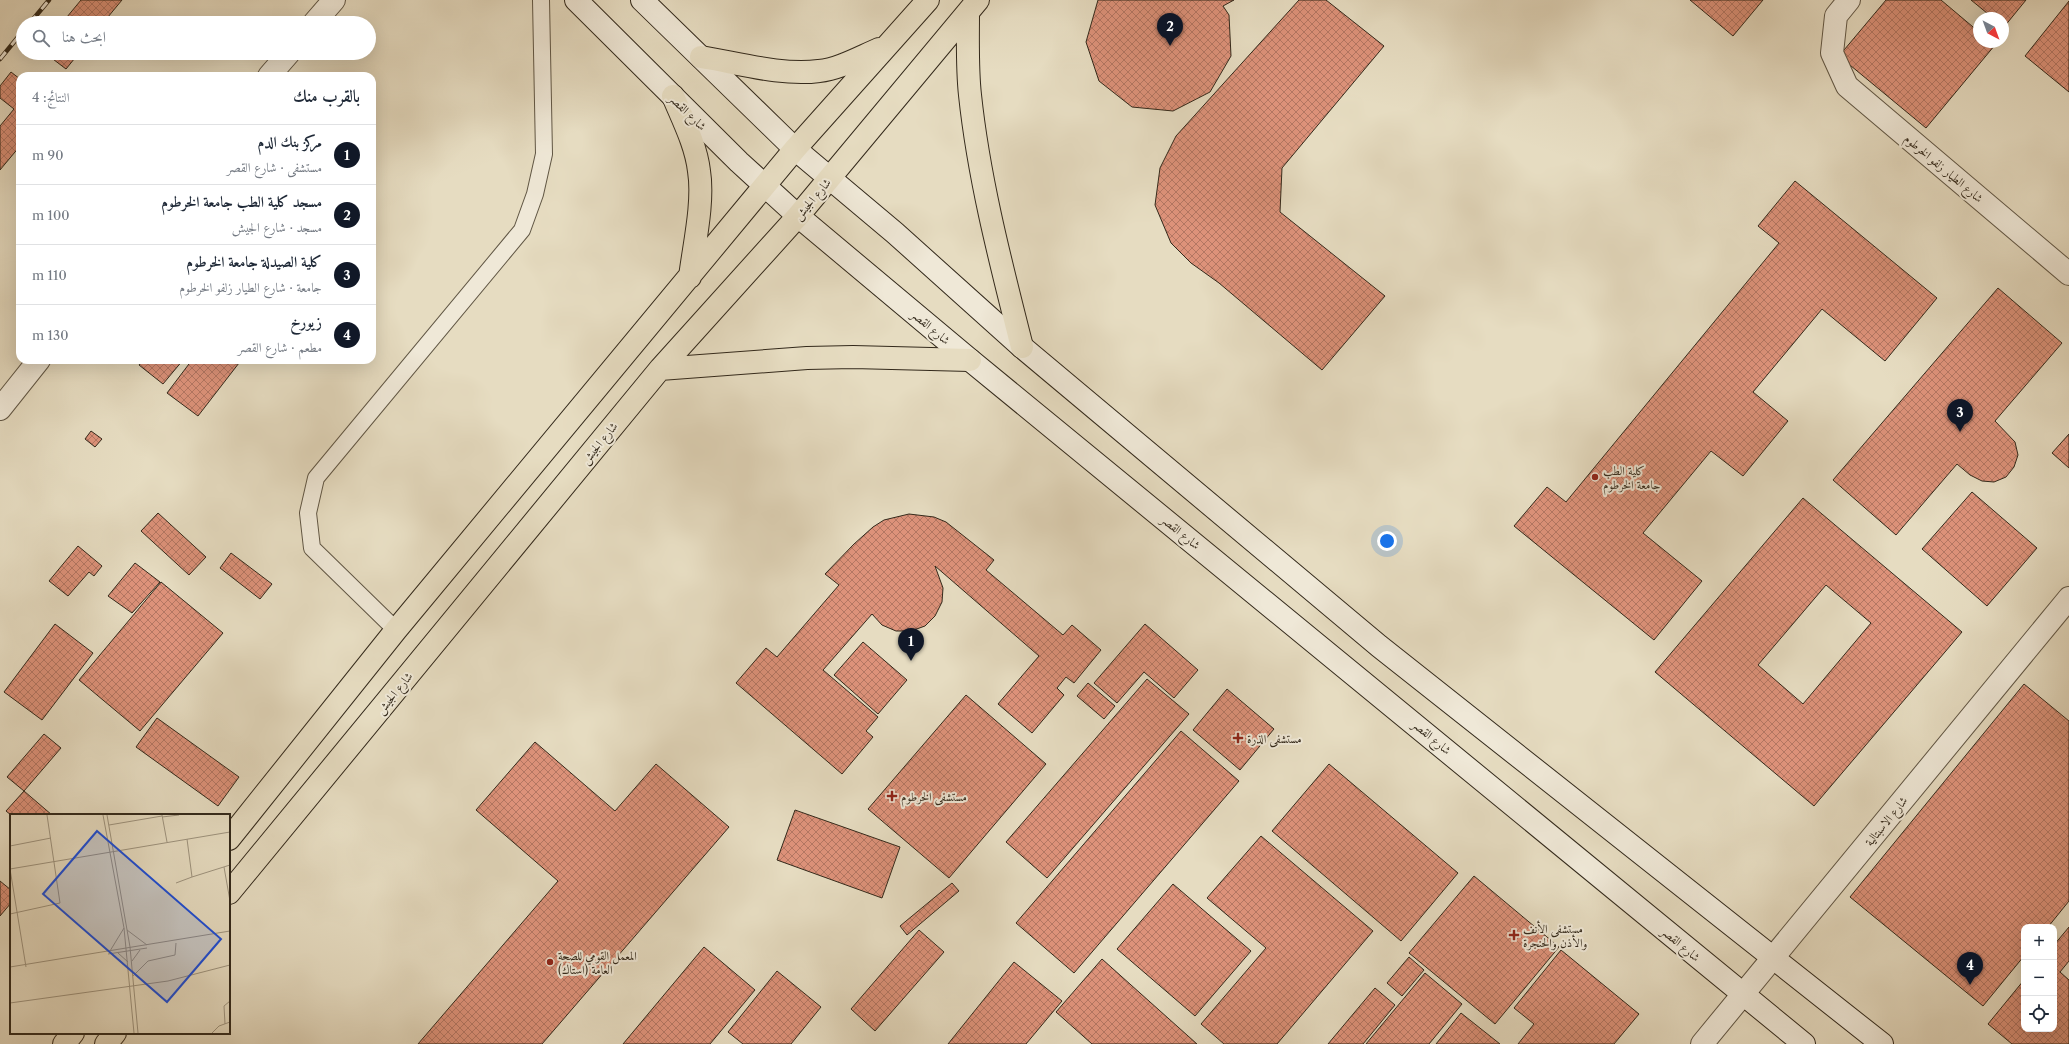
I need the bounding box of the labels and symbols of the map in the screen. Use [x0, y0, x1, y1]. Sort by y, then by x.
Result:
north arrow [1973, 12, 2009, 48]
pin: 2 [1157, 13, 1183, 46]
street label: شارع القصر [662, 89, 710, 136]
street label: شارع الطيار زلفو الخرطوم [1899, 131, 1987, 209]
street label: شارع الجيش [790, 175, 837, 226]
street label: شارع القصر [904, 305, 954, 351]
pin: 3 [1947, 399, 1973, 432]
street label: شارع الجيش [577, 419, 624, 470]
place label: كلية الطب جامعة الخرطوم [1603, 463, 1661, 496]
marker: كلية الطب جامعة الخرطوم [1590, 472, 1600, 482]
street label: شارع القصر [1154, 510, 1204, 556]
your location [1377, 531, 1397, 551]
pin: 1 [898, 628, 924, 661]
street label: شارع الجيش [372, 669, 419, 720]
street label: شارع القصر [1405, 715, 1455, 761]
place label: مستشفى الذرة [1247, 731, 1302, 748]
marker: مستشفى الذرة [1232, 732, 1244, 744]
place label: مستشفى الخرطوم [901, 789, 967, 808]
marker: مستشفى الخرطوم [886, 790, 898, 802]
street label: شارع الاسبتالية [1861, 793, 1914, 851]
inset map [10, 814, 230, 1034]
place label: مستشفى الأنف والأذن والحنجرة [1523, 920, 1588, 951]
street label: شارع القصر [1654, 922, 1704, 968]
marker: مستشفى الأنف والأذن والحنجرة [1508, 929, 1520, 941]
place label: المعمل القومي للصحة العامة (استاك) [558, 948, 637, 977]
pin: 4 [1957, 952, 1983, 985]
marker: المعمل القومي للصحة العامة (استاك) [545, 957, 555, 967]

